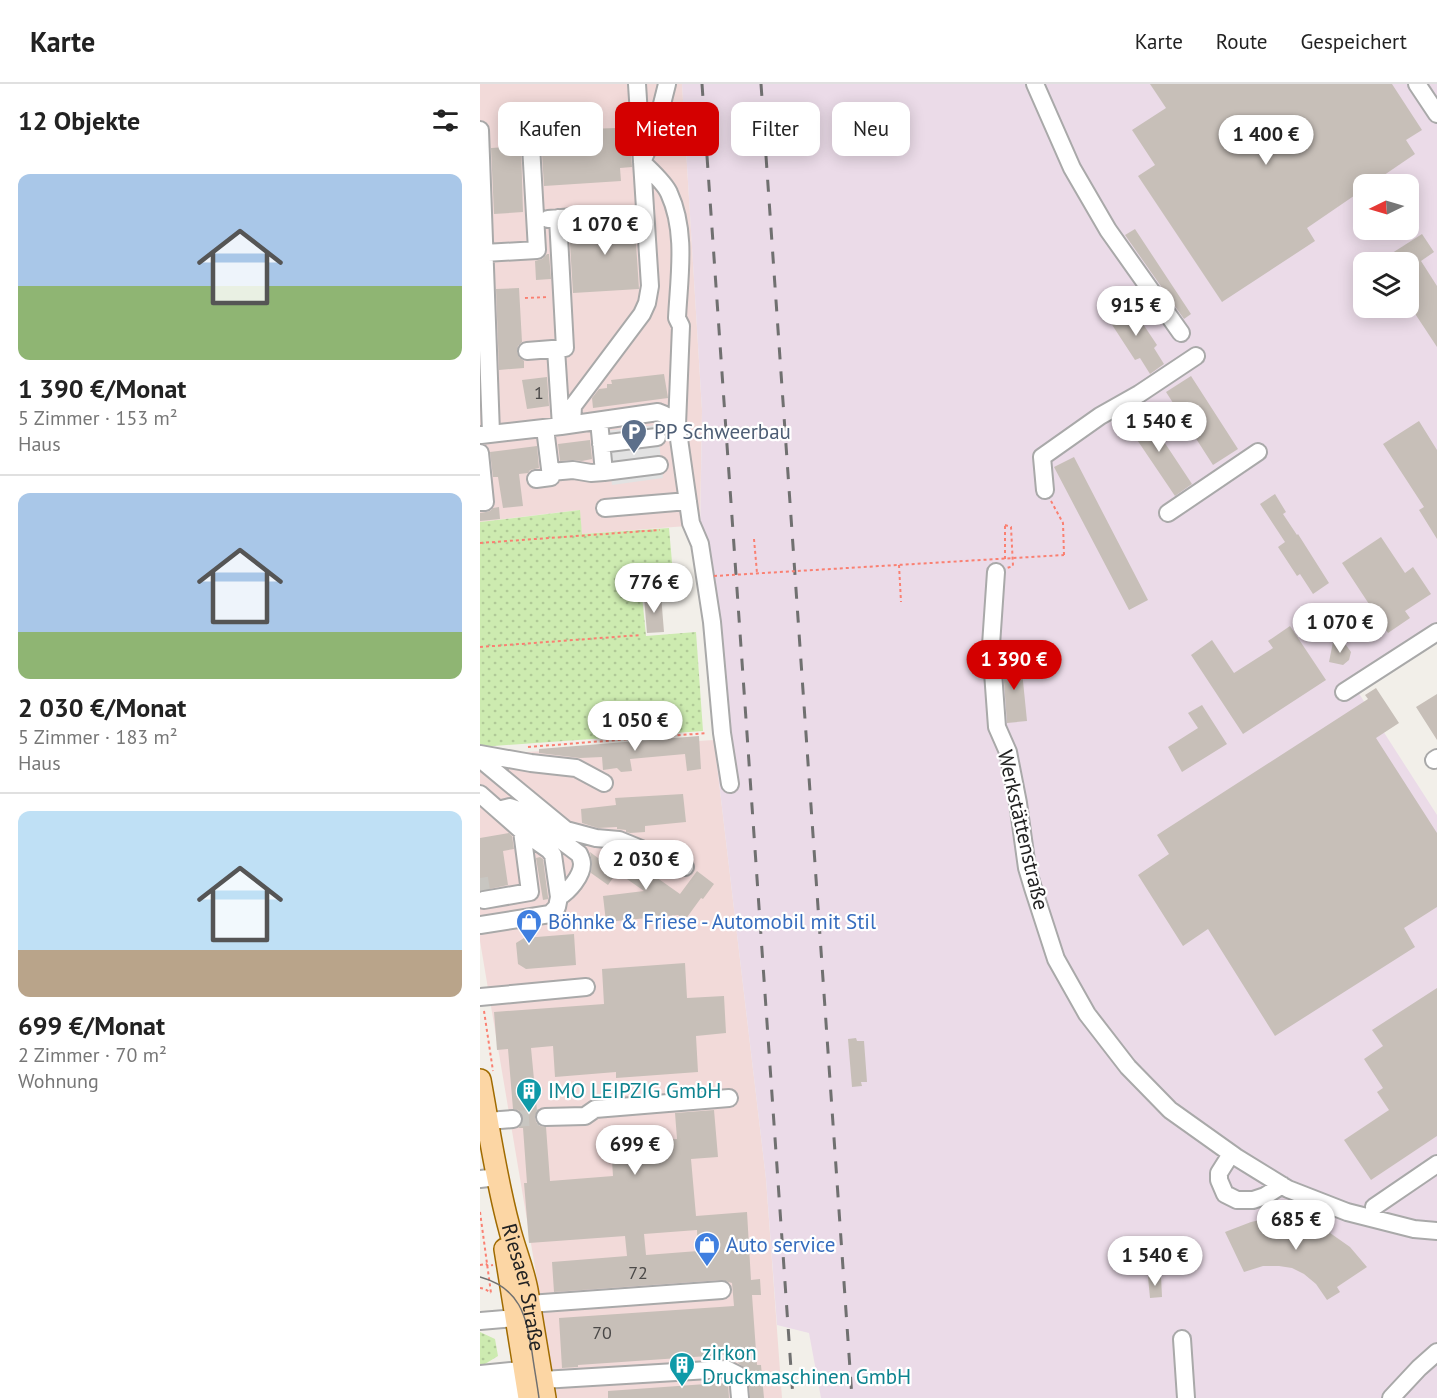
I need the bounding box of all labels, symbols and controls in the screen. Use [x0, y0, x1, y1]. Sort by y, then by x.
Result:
text: Karte [30, 23, 95, 60]
text: Karte [1135, 28, 1183, 55]
text: Route [1216, 28, 1267, 55]
text: Gespeichert [1300, 28, 1407, 55]
chip: Kaufen [498, 102, 603, 156]
chip: Mieten [615, 102, 719, 156]
chip: Filter [731, 102, 820, 156]
chip: Neu [832, 102, 910, 156]
text: 12 Objekte [18, 104, 140, 137]
icon: filters [429, 104, 462, 137]
pin: 1 400 € [1211, 115, 1321, 166]
text: 1 400 € [1233, 121, 1299, 147]
north arrow [1353, 174, 1419, 240]
map controls [1353, 174, 1419, 318]
pin: 1 070 € [550, 205, 660, 256]
text: 1 070 € [572, 211, 638, 237]
icon: home [186, 213, 294, 321]
button: layers [1353, 252, 1419, 318]
pin: 915 € [1094, 286, 1178, 337]
text: 915 € [1111, 292, 1161, 318]
text: 1 390 €/Monat [18, 372, 186, 405]
house number: 1 [534, 381, 544, 404]
pin: 1 540 € [1104, 402, 1214, 453]
text: 5 Zimmer · 153 m² [18, 405, 178, 431]
text: 1 540 € [1126, 408, 1192, 434]
parking icon: PP Schweerbau [619, 417, 649, 455]
place label: PP Schweerbau [654, 418, 791, 445]
text: Haus [18, 431, 61, 457]
icon: home [186, 532, 294, 640]
pin: 776 € [612, 563, 696, 614]
text: 776 € [629, 569, 679, 595]
pin: 1 070 € [1285, 603, 1395, 654]
text: 1 070 € [1307, 609, 1373, 635]
pin: 1 390 € [959, 640, 1069, 691]
text: 1 390 € [981, 646, 1047, 672]
text: 2 030 €/Monat [18, 691, 186, 724]
pin: 1 050 € [580, 701, 690, 752]
text: 1 050 € [602, 707, 668, 733]
text: 5 Zimmer · 183 m² [18, 724, 178, 750]
street label: Werkstättenstraße [992, 747, 1055, 913]
text: Haus [18, 750, 61, 776]
pin: 2 030 € [591, 840, 701, 891]
text: 2 030 € [613, 846, 679, 872]
icon: home [186, 850, 294, 958]
shop icon: Böhnke & Friese - Automobil mit Stil [514, 907, 544, 945]
place label: Böhnke & Friese - Automobil mit Stil [548, 908, 876, 935]
text: 699 €/Monat [18, 1009, 165, 1042]
text: 2 Zimmer · 70 m² [18, 1042, 167, 1068]
text: Wohnung [18, 1068, 99, 1094]
building icon: IMO LEIPZIG GmbH [514, 1076, 544, 1114]
place label: IMO LEIPZIG GmbH [548, 1077, 721, 1104]
pin: 699 € [593, 1125, 677, 1176]
text: 699 € [610, 1131, 660, 1157]
pin: 685 € [1254, 1200, 1338, 1251]
text: 685 € [1271, 1206, 1321, 1232]
street label: Riesaer Straße [496, 1221, 551, 1353]
shop icon: Auto service [692, 1230, 722, 1268]
place label: Auto service [726, 1231, 835, 1258]
pin: 1 540 € [1100, 1236, 1210, 1287]
text: 1 540 € [1122, 1242, 1188, 1268]
house number: 72 [628, 1261, 648, 1284]
house number: 70 [592, 1321, 612, 1344]
place label: zirkon Druckmaschinen GmbH [702, 1339, 911, 1390]
building icon: zirkon Druckmaschinen GmbH [667, 1350, 697, 1388]

